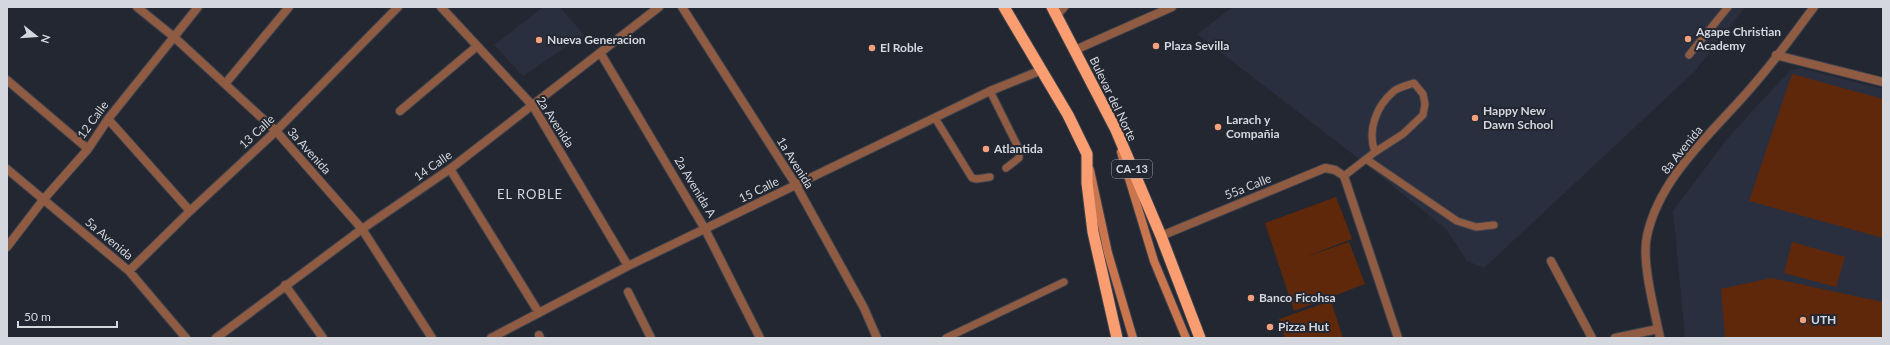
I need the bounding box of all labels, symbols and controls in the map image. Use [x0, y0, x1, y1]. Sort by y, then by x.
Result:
north arrow [16, 16, 56, 56]
place label: Agape Christian Academy [1695, 24, 1781, 53]
place label: Nueva Generacion [547, 32, 646, 47]
text: N [39, 33, 53, 45]
marker: Agape Christian Academy [1683, 34, 1693, 44]
marker: Nueva Generacion [534, 35, 544, 45]
place label: Plaza Sevilla [1164, 38, 1229, 53]
place label: El Roble [880, 40, 924, 55]
marker: Plaza Sevilla [1151, 41, 1161, 51]
marker: El Roble [867, 43, 877, 53]
street label: Bulevar del Norte [1086, 54, 1140, 144]
street label: 2a Avenida [533, 93, 577, 150]
street label: 12 Calle [74, 98, 111, 142]
place label: Happy New Dawn School [1483, 103, 1553, 132]
street label: 13 Calle [236, 111, 277, 152]
place label: Larach y Compañia [1226, 112, 1280, 141]
marker: Happy New Dawn School [1470, 113, 1480, 123]
marker: Larach y Compañia [1213, 122, 1223, 132]
street label: 8a Avenida [1658, 122, 1706, 177]
street label: 3a Avenida [284, 124, 334, 177]
street label: 1a Avenida [774, 134, 817, 191]
place label: Atlantida [993, 141, 1043, 156]
marker: Atlantida [981, 144, 991, 154]
street label: 14 Calle [411, 147, 455, 184]
street label: 2a Avenida A [671, 153, 720, 221]
road number: CA-13 [1112, 160, 1152, 178]
street label: 55a Calle [1222, 170, 1273, 203]
street label: 15 Calle [736, 173, 781, 206]
district label: EL ROBLE [497, 186, 563, 202]
street label: 5a Avenida [82, 214, 136, 263]
place label: Banco Ficohsa [1259, 290, 1336, 305]
marker: Banco Ficohsa [1246, 293, 1256, 303]
scale bar [18, 303, 117, 329]
text: 50 m [24, 309, 51, 324]
place label: UTH [1811, 312, 1836, 327]
marker: UTH [1798, 315, 1808, 325]
place label: Pizza Hut [1278, 319, 1329, 334]
marker: Pizza Hut [1265, 322, 1275, 332]

